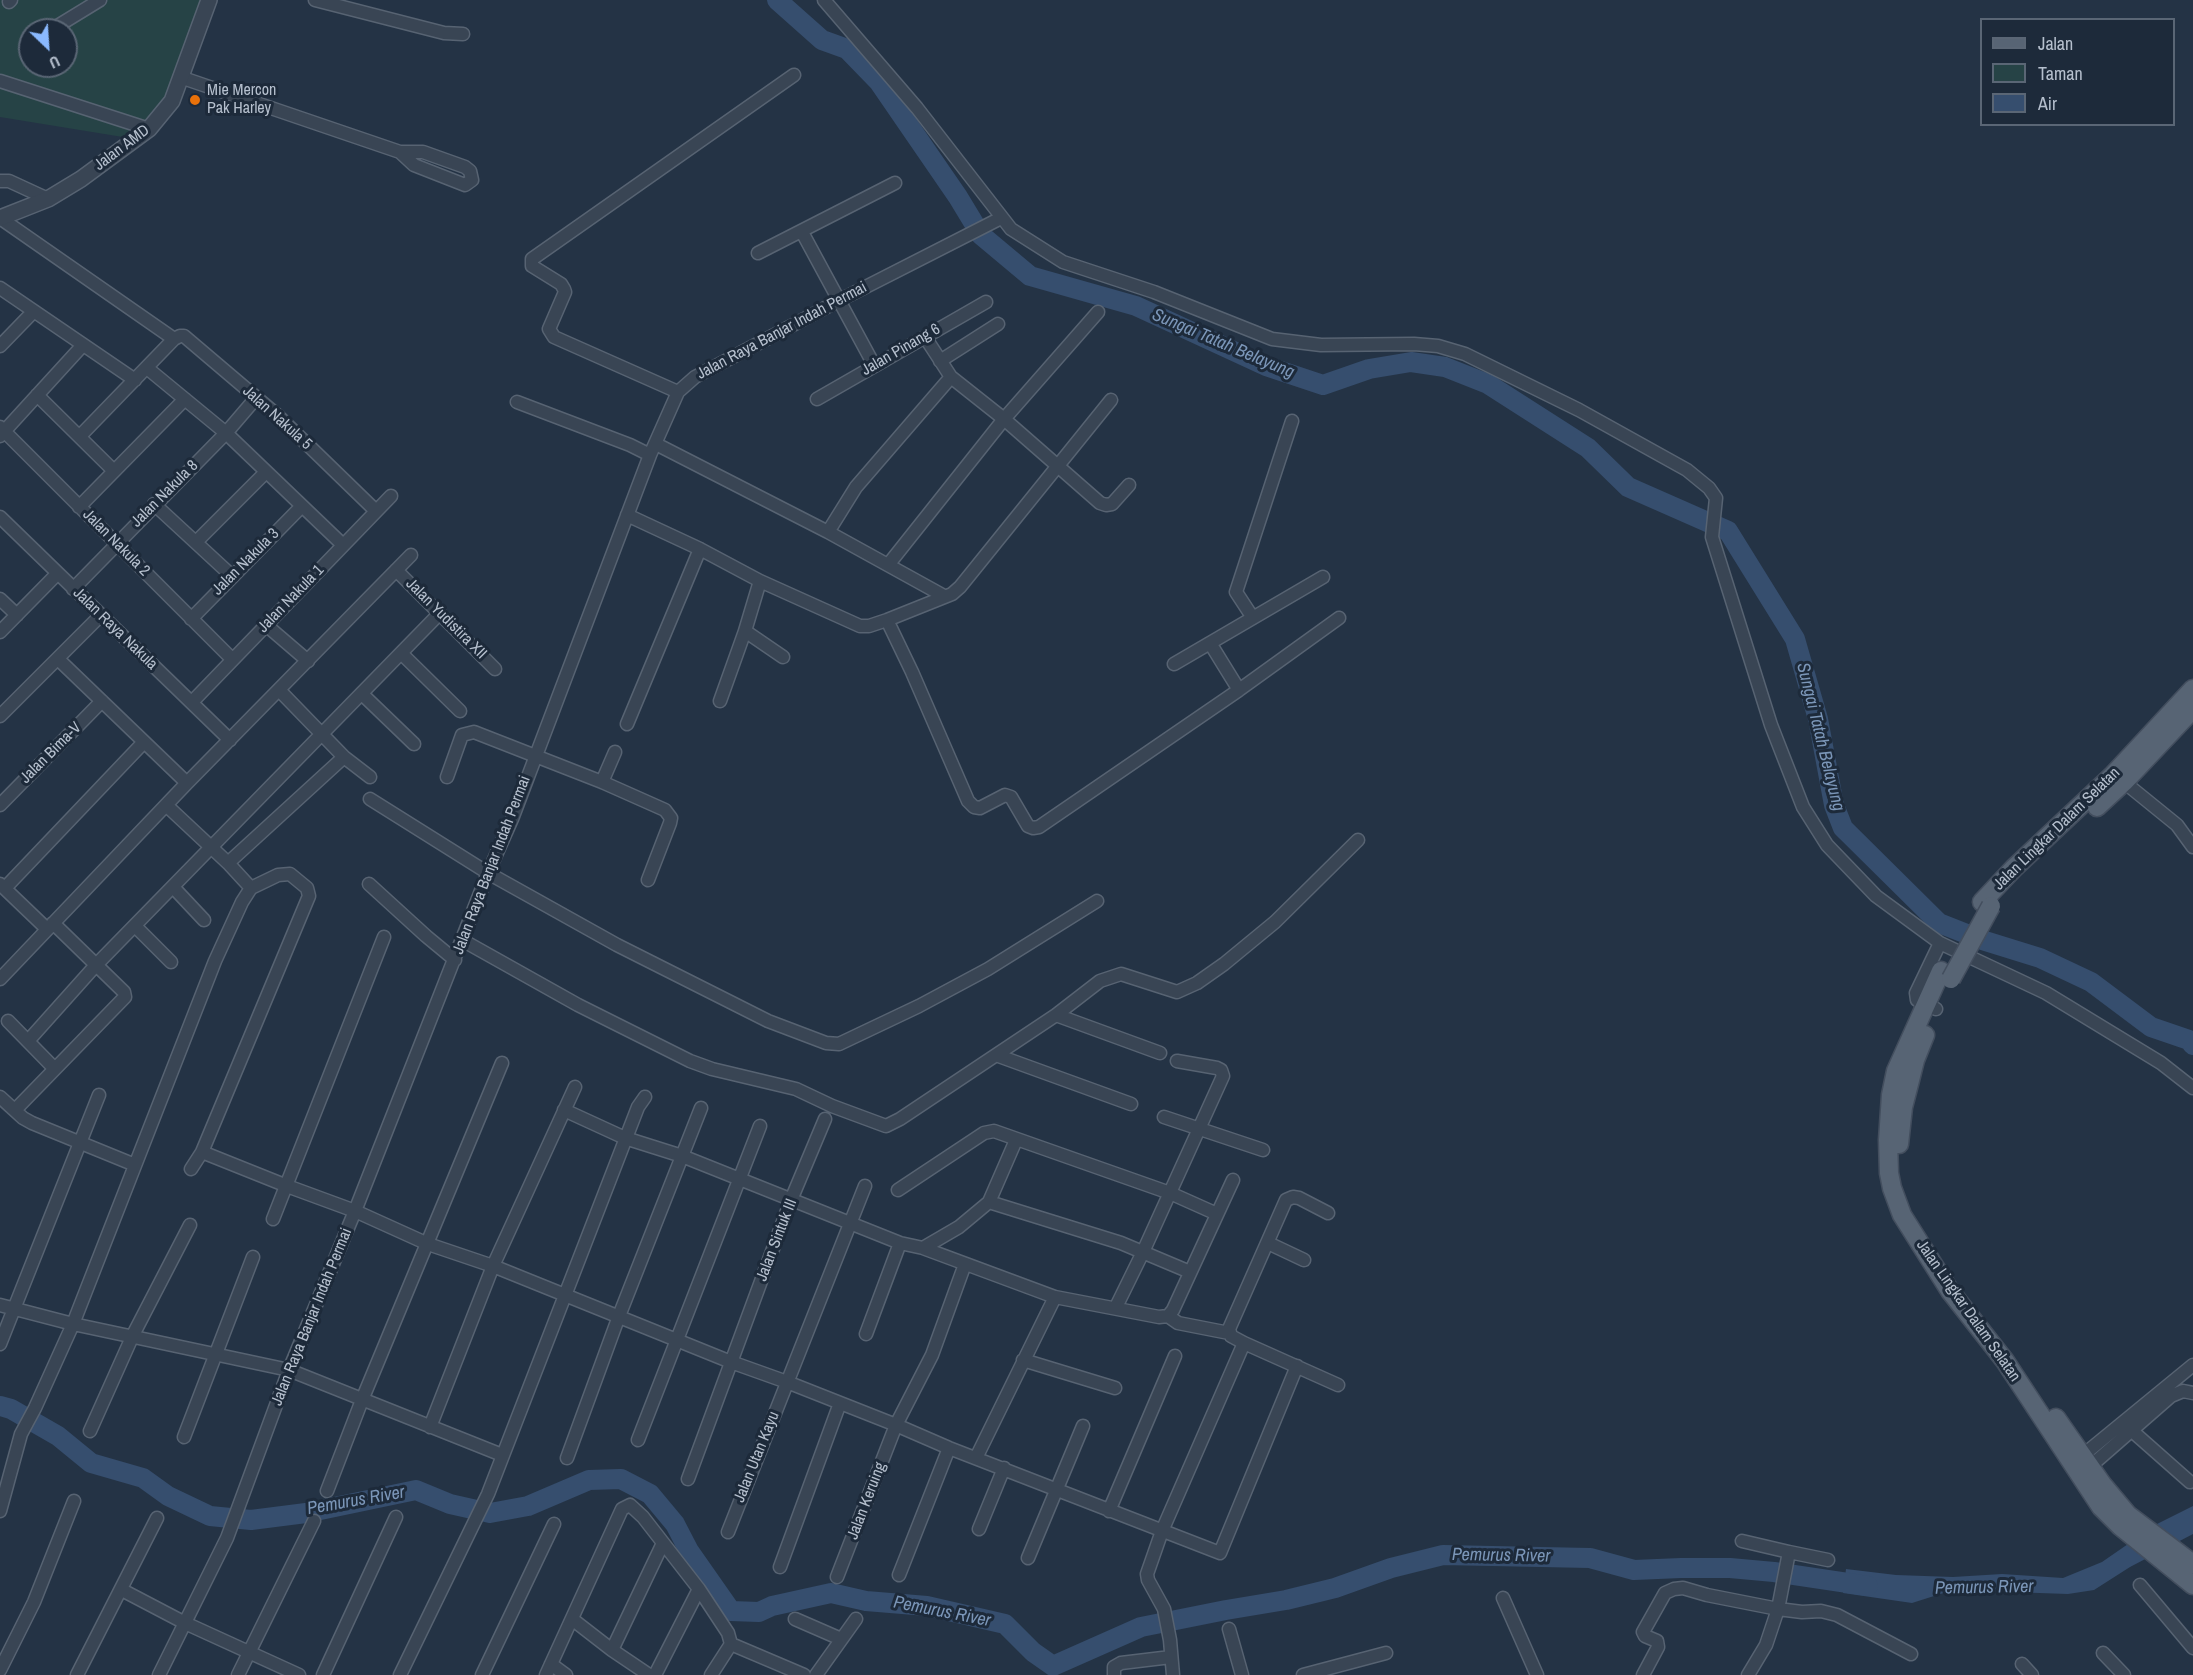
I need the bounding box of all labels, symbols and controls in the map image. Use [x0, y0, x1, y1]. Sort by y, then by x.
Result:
north arrow [18, 18, 78, 78]
legend [1980, 18, 2175, 126]
text: Jalan [2038, 31, 2073, 56]
text: U [46, 51, 64, 74]
text: Taman [2038, 61, 2083, 86]
place label: Mie Mercon Pak Harley [207, 81, 276, 119]
text: Air [2038, 91, 2057, 116]
marker: Mie Mercon Pak Harley [188, 93, 202, 107]
street label: Jalan AMD [91, 121, 153, 175]
street label: Jalan Raya Banjar Indah Permai [694, 278, 870, 384]
water label: Sungai Tatah Belayung [1149, 304, 1297, 384]
street label: Jalan Pinang 6 [858, 320, 944, 380]
street label: Jalan Nakula 5 [238, 382, 316, 454]
street label: Jalan Nakula 8 [128, 457, 202, 531]
street label: Jalan Nakula 2 [79, 506, 153, 580]
street label: Jalan Nakula 3 [209, 525, 283, 599]
street label: Jalan Nakula 1 [254, 561, 328, 637]
street label: Jalan Yudistira XII [402, 575, 490, 663]
street label: Jalan Raya Nakula [69, 584, 161, 674]
water label: Sungai Tatah Belayung [1791, 661, 1849, 813]
street label: Jalan Bima-V [16, 718, 86, 788]
street label: Jalan Lingkar Dalam Selatan [1990, 764, 2124, 894]
street label: Jalan Raya Banjar Indah Permai [449, 773, 535, 957]
street label: Jalan Sintuk III [752, 1196, 802, 1284]
street label: Jalan Raya Banjar Indah Permai [268, 1225, 356, 1409]
street label: Jalan Lingkar Dalam Selatan [1912, 1236, 2024, 1386]
street label: Jalan Utan Kayu [730, 1409, 784, 1505]
street label: Jalan Keruing [844, 1460, 890, 1542]
water label: Pemurus River [306, 1482, 406, 1520]
water label: Pemurus River [1452, 1544, 1550, 1568]
water label: Pemurus River [1935, 1576, 2033, 1600]
water label: Pemurus River [892, 1592, 992, 1632]

